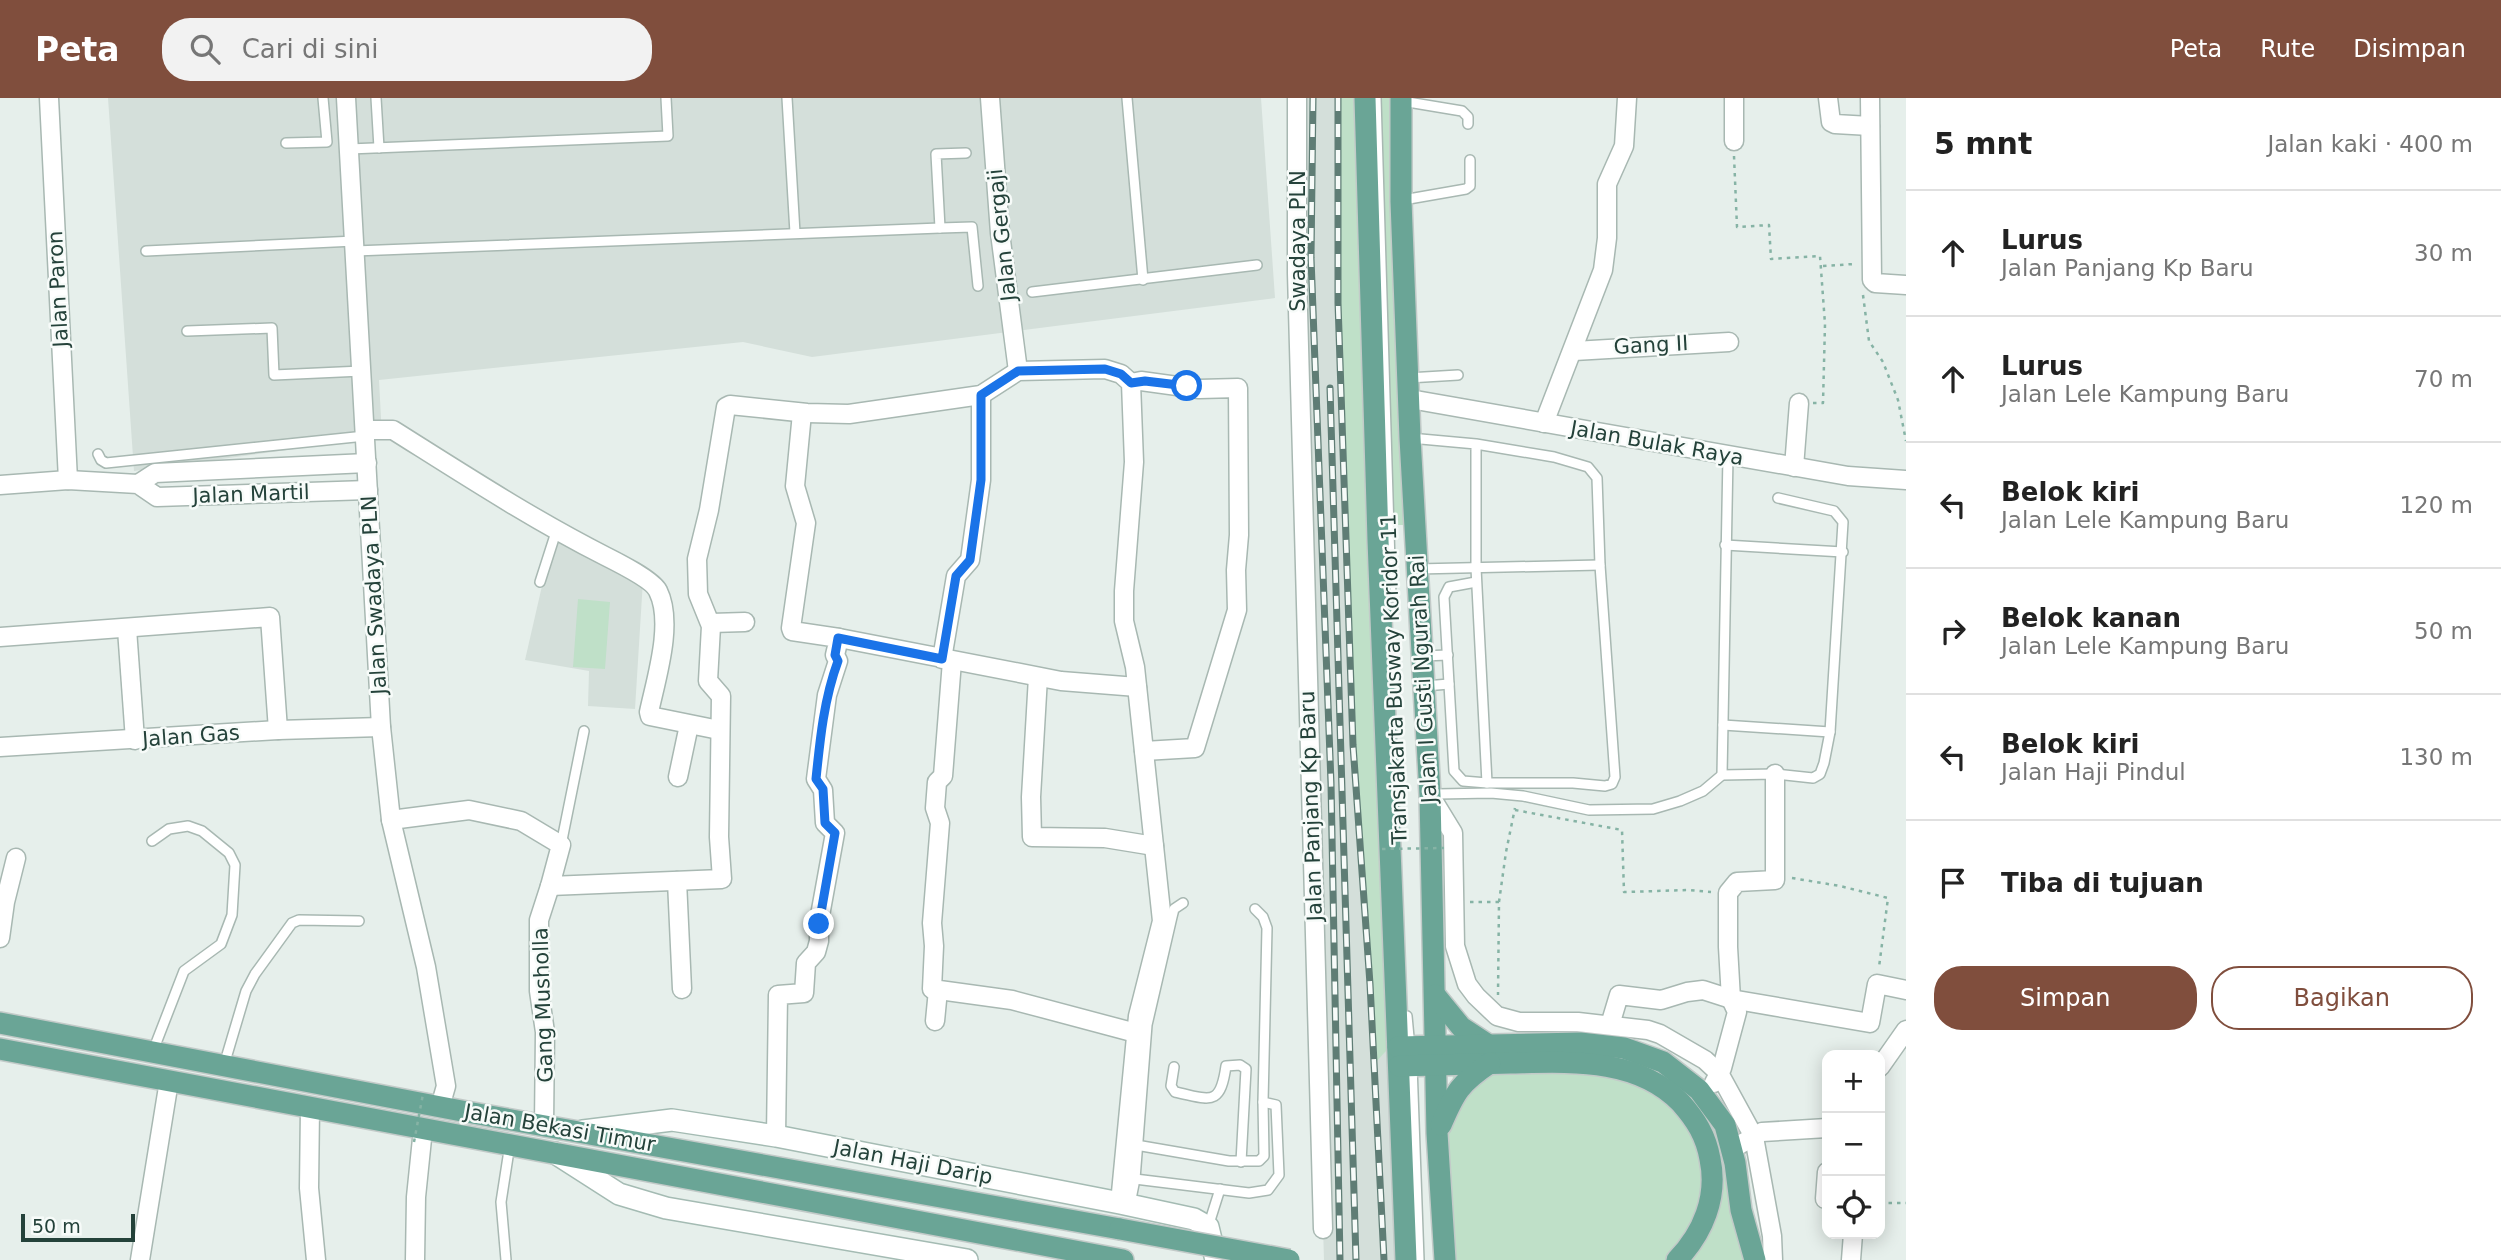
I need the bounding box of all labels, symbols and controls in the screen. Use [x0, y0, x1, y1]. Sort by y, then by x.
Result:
search box [162, 18, 652, 81]
text: Peta [35, 30, 120, 69]
icon: search [186, 30, 224, 68]
text: Cari di sini [242, 34, 378, 64]
text: Peta [2170, 35, 2222, 63]
text: Rute [2260, 35, 2315, 63]
text: Disimpan [2353, 35, 2466, 63]
text: 5 mnt [1934, 126, 2032, 161]
text: Jalan kaki · 400 m [2267, 131, 2473, 157]
street label: Jalan Gergaji [983, 168, 1021, 304]
street label: Swadaya PLN [1286, 170, 1310, 312]
text: Lurus [2001, 225, 2083, 255]
street label: Jalan Paron [43, 230, 73, 350]
icon: ahead [1934, 234, 1972, 272]
text: 30 m [2414, 240, 2473, 266]
text: Jalan Panjang Kp Baru [2001, 255, 2254, 281]
street label: Gang II [1613, 331, 1689, 359]
text: Lurus [2001, 351, 2083, 381]
icon: ahead [1934, 360, 1972, 398]
text: 70 m [2414, 366, 2473, 392]
route start [1171, 370, 1202, 401]
text: Jalan Lele Kampung Baru [2001, 381, 2289, 407]
street label: Jalan Bulak Raya [1567, 416, 1745, 470]
text: Belok kiri [2001, 477, 2140, 507]
street label: Jalan Martil [190, 480, 310, 508]
icon: left [1934, 486, 1972, 524]
text: 120 m [2399, 492, 2473, 518]
street label: Jalan Swadaya PLN [357, 495, 391, 697]
text: Jalan Lele Kampung Baru [2001, 507, 2289, 533]
street label: Transjakarta Busway Koridor 11 [1376, 513, 1412, 846]
street label: Jalan I Gusti Ngurah Rai [1405, 554, 1442, 806]
text: Belok kanan [2001, 603, 2181, 633]
icon: right [1934, 612, 1972, 650]
text: 50 m [2414, 618, 2473, 644]
text: Jalan Lele Kampung Baru [2001, 633, 2289, 659]
street label: Jalan Panjang Kp Baru [1295, 690, 1327, 924]
street label: Jalan Gas [139, 721, 241, 752]
text: Belok kiri [2001, 729, 2140, 759]
icon: left [1934, 738, 1972, 776]
text: 130 m [2399, 744, 2473, 770]
text: Jalan Haji Pindul [2001, 759, 2186, 785]
icon: arrive [1934, 864, 1972, 902]
text: Tiba di tujuan [2001, 868, 2204, 898]
route end [803, 908, 834, 939]
street label: Gang Musholla [528, 927, 558, 1083]
button: Simpan [1934, 966, 2197, 1030]
button: Bagikan [2211, 966, 2473, 1030]
map controls [1822, 1050, 1885, 1239]
button: + [1822, 1050, 1885, 1113]
street label: Jalan Bekasi Timur [461, 1099, 658, 1157]
button: − [1822, 1113, 1885, 1176]
street label: Jalan Haji Darip [829, 1134, 995, 1189]
button: locate [1822, 1176, 1885, 1239]
scale bar [21, 1211, 135, 1243]
text: 50 m [32, 1215, 81, 1237]

